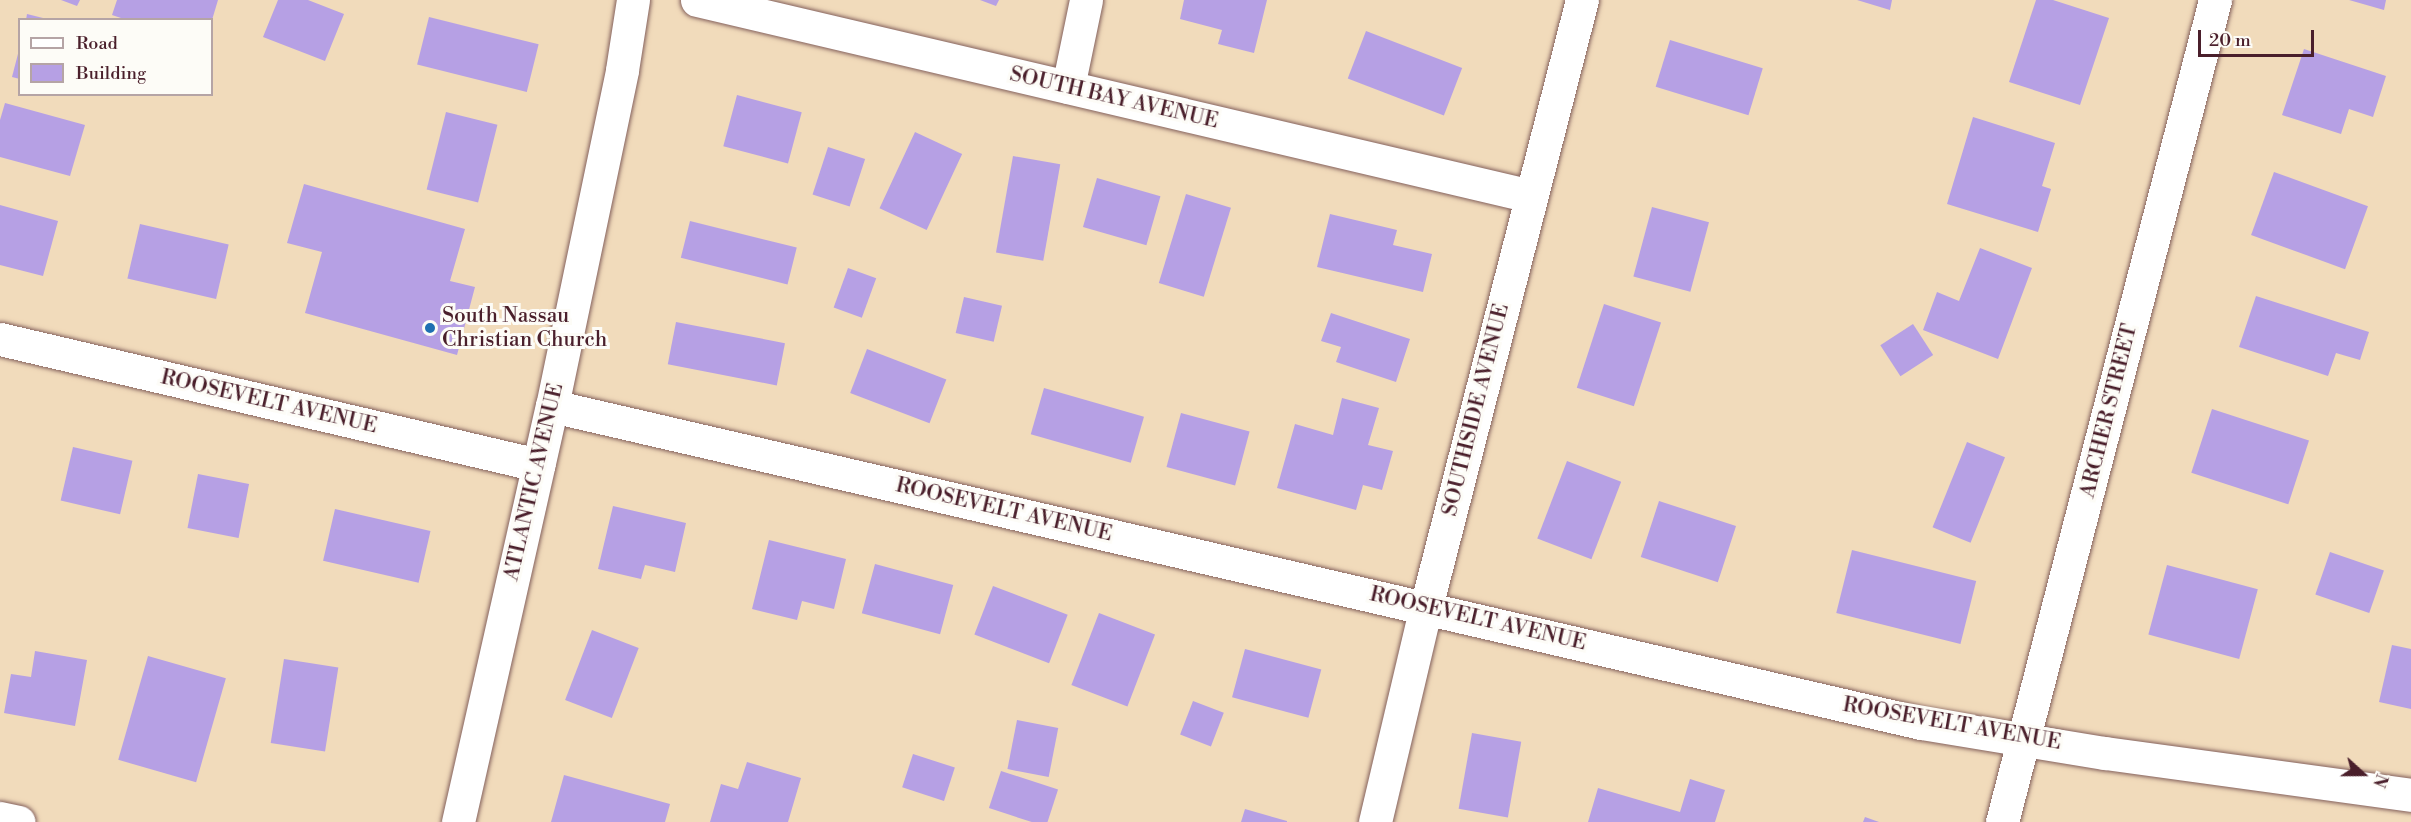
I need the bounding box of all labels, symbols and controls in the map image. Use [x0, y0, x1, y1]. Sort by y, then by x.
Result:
legend [18, 18, 213, 96]
scale bar [2201, 18, 2316, 56]
text: 20 m [2209, 29, 2251, 52]
text: Road [76, 32, 118, 55]
text: Building [76, 62, 146, 85]
street label: SOUTH BAY AVENUE [1007, 62, 1221, 134]
street label: SOUTHSIDE AVENUE [1437, 301, 1515, 519]
place label: South Nassau Christian Church [442, 303, 607, 353]
marker: South Nassau Christian Church [423, 321, 437, 335]
street label: ARCHER STREET [2075, 321, 2143, 501]
street label: ROOSEVELT AVENUE [158, 365, 380, 439]
street label: ATLANTIC AVENUE [499, 381, 569, 583]
street label: ROOSEVELT AVENUE [893, 473, 1115, 547]
street label: ROOSEVELT AVENUE [1367, 582, 1589, 656]
street label: ROOSEVELT AVENUE [1841, 692, 2063, 756]
north arrow [2333, 744, 2393, 804]
text: N [2368, 771, 2391, 790]

